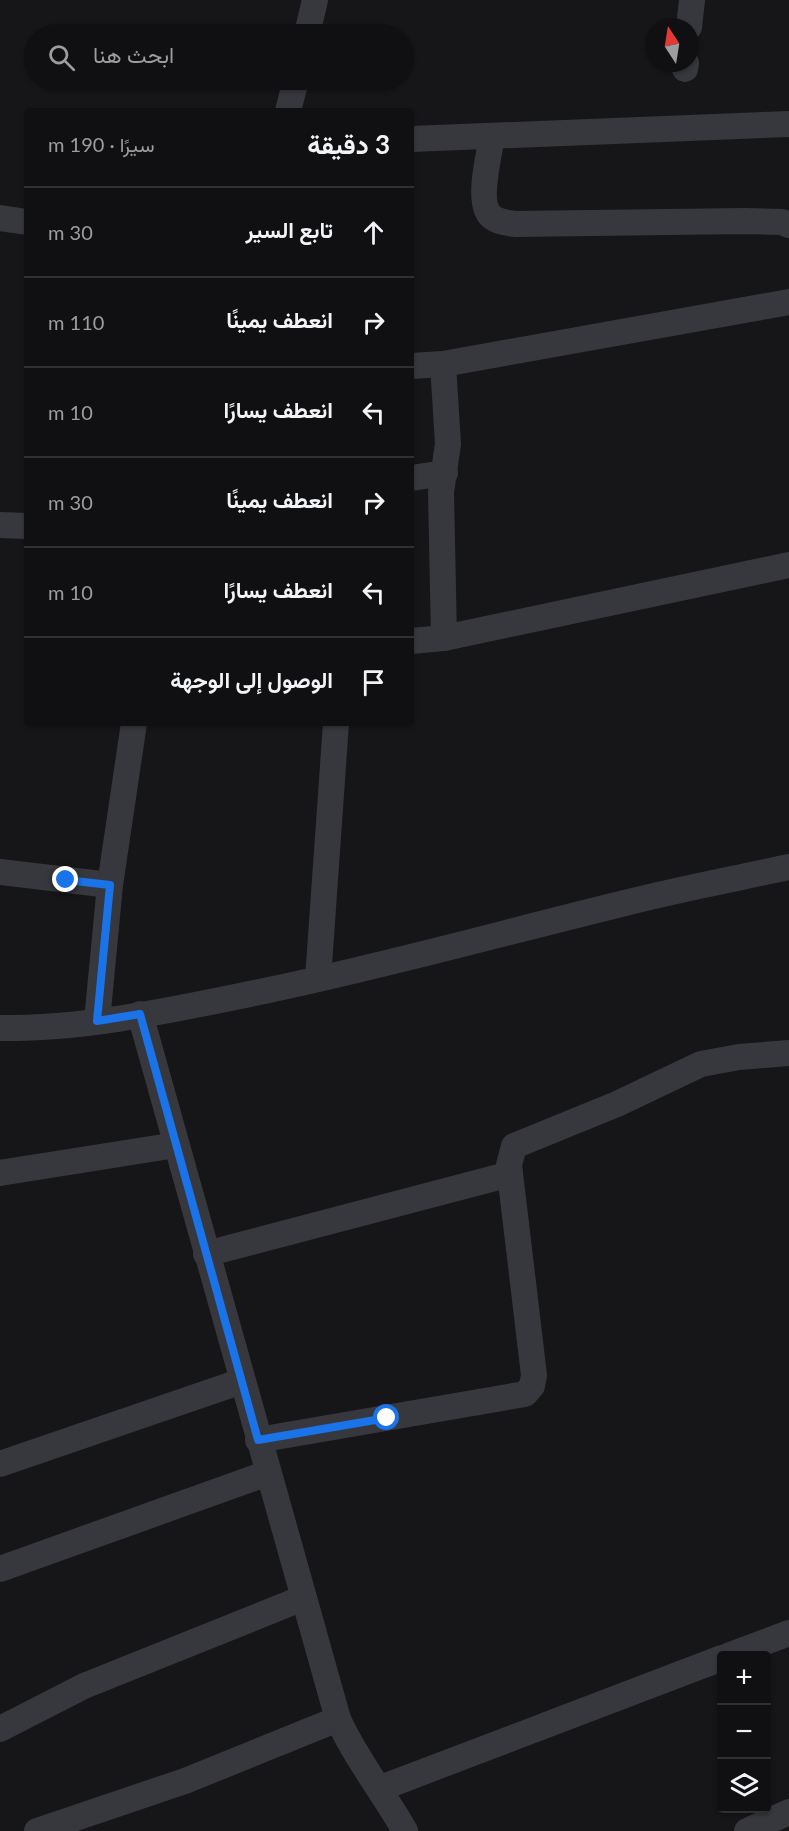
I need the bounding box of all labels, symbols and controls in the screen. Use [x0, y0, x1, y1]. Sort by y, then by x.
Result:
north arrow [645, 18, 699, 72]
search box [24, 24, 414, 90]
icon: search [45, 41, 78, 74]
text: ابحث هنا [93, 41, 174, 68]
text: 3 دقيقة [307, 128, 390, 160]
text: سيرًا · 190 m [48, 132, 155, 156]
text: تابع السير [246, 216, 333, 243]
icon: ahead [357, 216, 390, 249]
text: 30 m [48, 220, 93, 244]
text: انعطف يمينًا [226, 306, 333, 333]
icon: right [357, 306, 390, 339]
text: 110 m [48, 310, 104, 334]
text: انعطف يسارًا [224, 396, 333, 423]
icon: left [357, 396, 390, 429]
text: 10 m [48, 400, 93, 424]
text: انعطف يمينًا [226, 486, 333, 513]
icon: right [357, 486, 390, 519]
text: 30 m [48, 490, 93, 514]
text: انعطف يسارًا [224, 576, 333, 603]
icon: left [357, 576, 390, 609]
text: 10 m [48, 580, 93, 604]
text: الوصول إلى الوجهة [170, 666, 333, 693]
icon: arrive [357, 666, 390, 699]
route end [52, 866, 78, 892]
route start [373, 1404, 399, 1430]
map controls [717, 1651, 771, 1813]
button: + [717, 1651, 771, 1705]
button: − [717, 1705, 771, 1759]
button: layers [717, 1759, 771, 1813]

